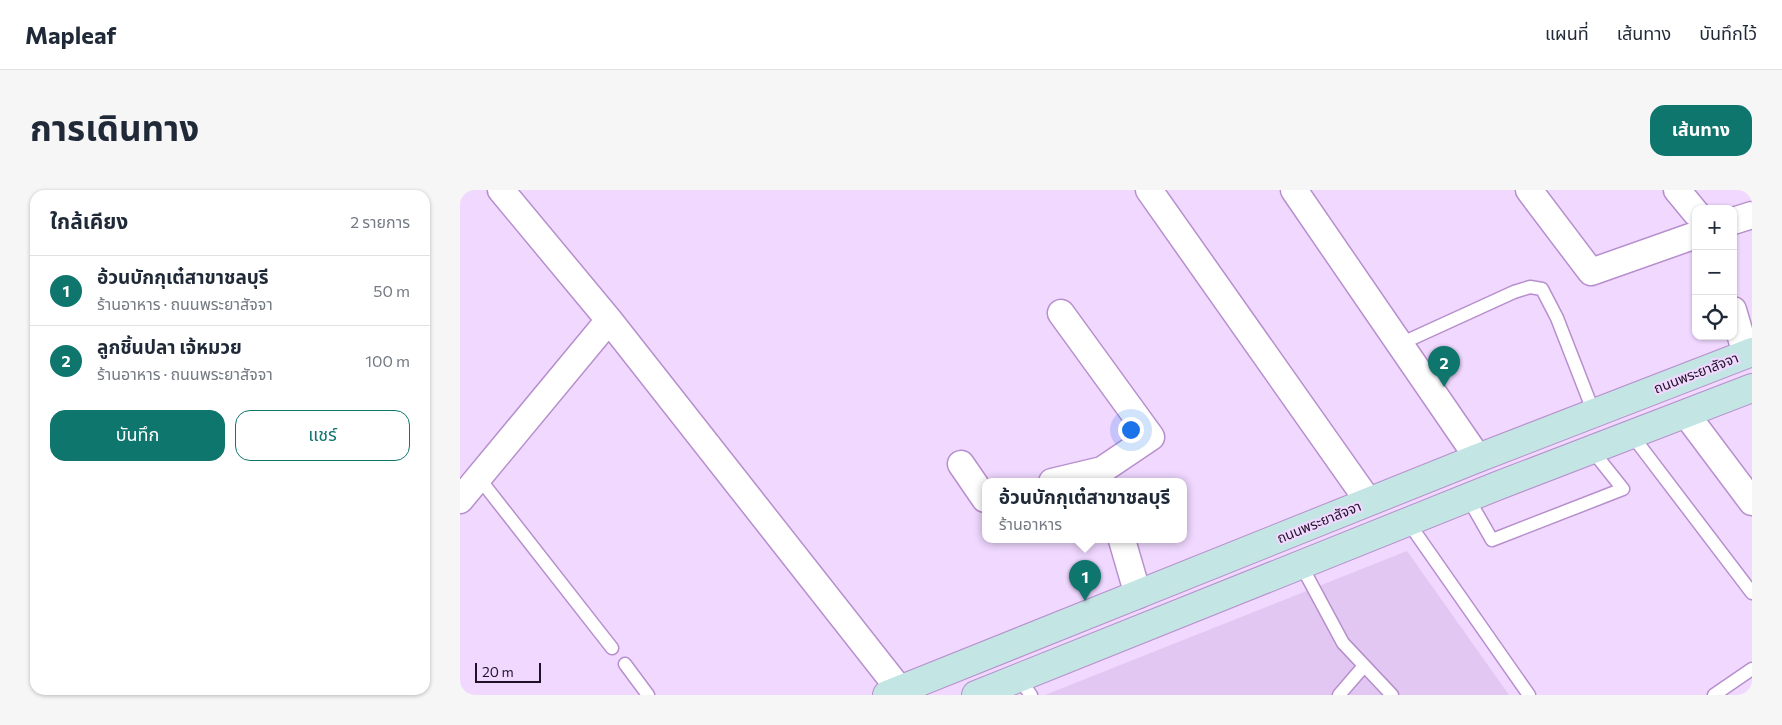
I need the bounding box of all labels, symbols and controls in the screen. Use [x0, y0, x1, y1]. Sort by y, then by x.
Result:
text: Mapleaf [25, 20, 116, 49]
text: แผนที่ [1545, 22, 1589, 44]
text: เส้นทาง [1617, 22, 1671, 44]
text: บันทึกไว้ [1699, 22, 1757, 44]
text: การเดินทาง [30, 105, 199, 148]
button: เส้นทาง [1650, 105, 1752, 156]
map controls [1692, 205, 1737, 340]
button: + [1692, 205, 1737, 250]
text: ใกล้เคียง [50, 208, 128, 233]
text: 2 รายการ [350, 212, 410, 231]
button: − [1692, 250, 1737, 295]
text: อ้วนบักกุเต๋สาขาชลบุรี [97, 265, 269, 288]
text: 1 [62, 281, 70, 300]
text: 50 m [373, 281, 410, 300]
text: ร้านอาหาร · ถนนพระยาสัจจา [97, 294, 273, 313]
button: locate [1692, 295, 1737, 340]
text: ลูกชิ้นปลา เจ้หมวย [97, 335, 242, 358]
pin: 2 [1428, 346, 1460, 387]
street label: ถนนพระยาสัจจา [1651, 349, 1741, 397]
text: 2 [61, 351, 71, 370]
text: 100 m [365, 351, 410, 370]
text: ร้านอาหาร · ถนนพระยาสัจจา [97, 364, 273, 383]
button: บันทึก [50, 410, 225, 461]
button: แชร์ [235, 410, 410, 461]
your location [1118, 417, 1144, 443]
popup [982, 478, 1187, 543]
text: อ้วนบักกุเต๋สาขาชลบุรี [999, 485, 1170, 508]
street label: ถนนพระยาสัจจา [1274, 497, 1363, 546]
text: ร้านอาหาร [999, 514, 1062, 533]
pin: 1 [1069, 560, 1101, 601]
scale bar [475, 660, 541, 683]
text: 20 m [482, 663, 514, 680]

